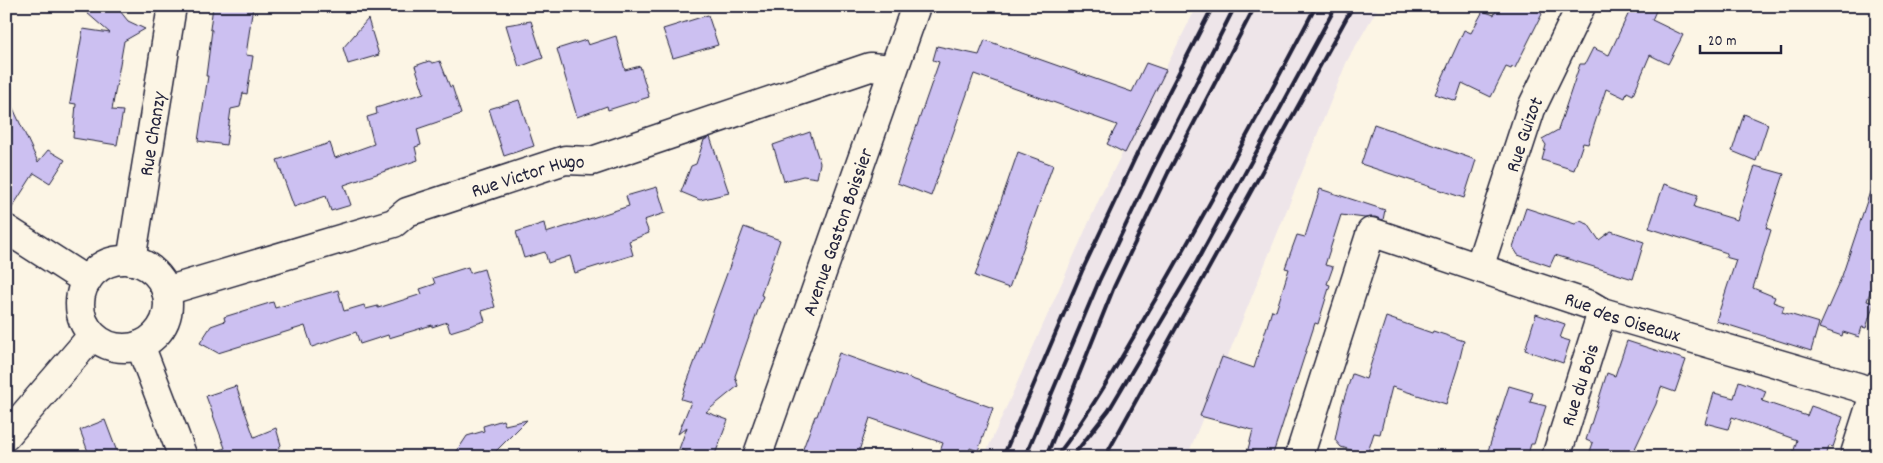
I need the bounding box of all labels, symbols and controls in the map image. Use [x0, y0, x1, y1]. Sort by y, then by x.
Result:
scale bar [1700, 22, 1782, 54]
text: 20 m [1708, 31, 1736, 53]
street label: Rue Chanzy [134, 89, 175, 178]
street label: Rue Guizot [1500, 93, 1552, 176]
street label: Avenue Gaston Boissier [797, 144, 882, 320]
street label: Rue Victor Hugo [468, 149, 585, 207]
street label: Rue des Oiseaux [1560, 287, 1684, 351]
street label: Rue du Bois [1556, 341, 1608, 430]

